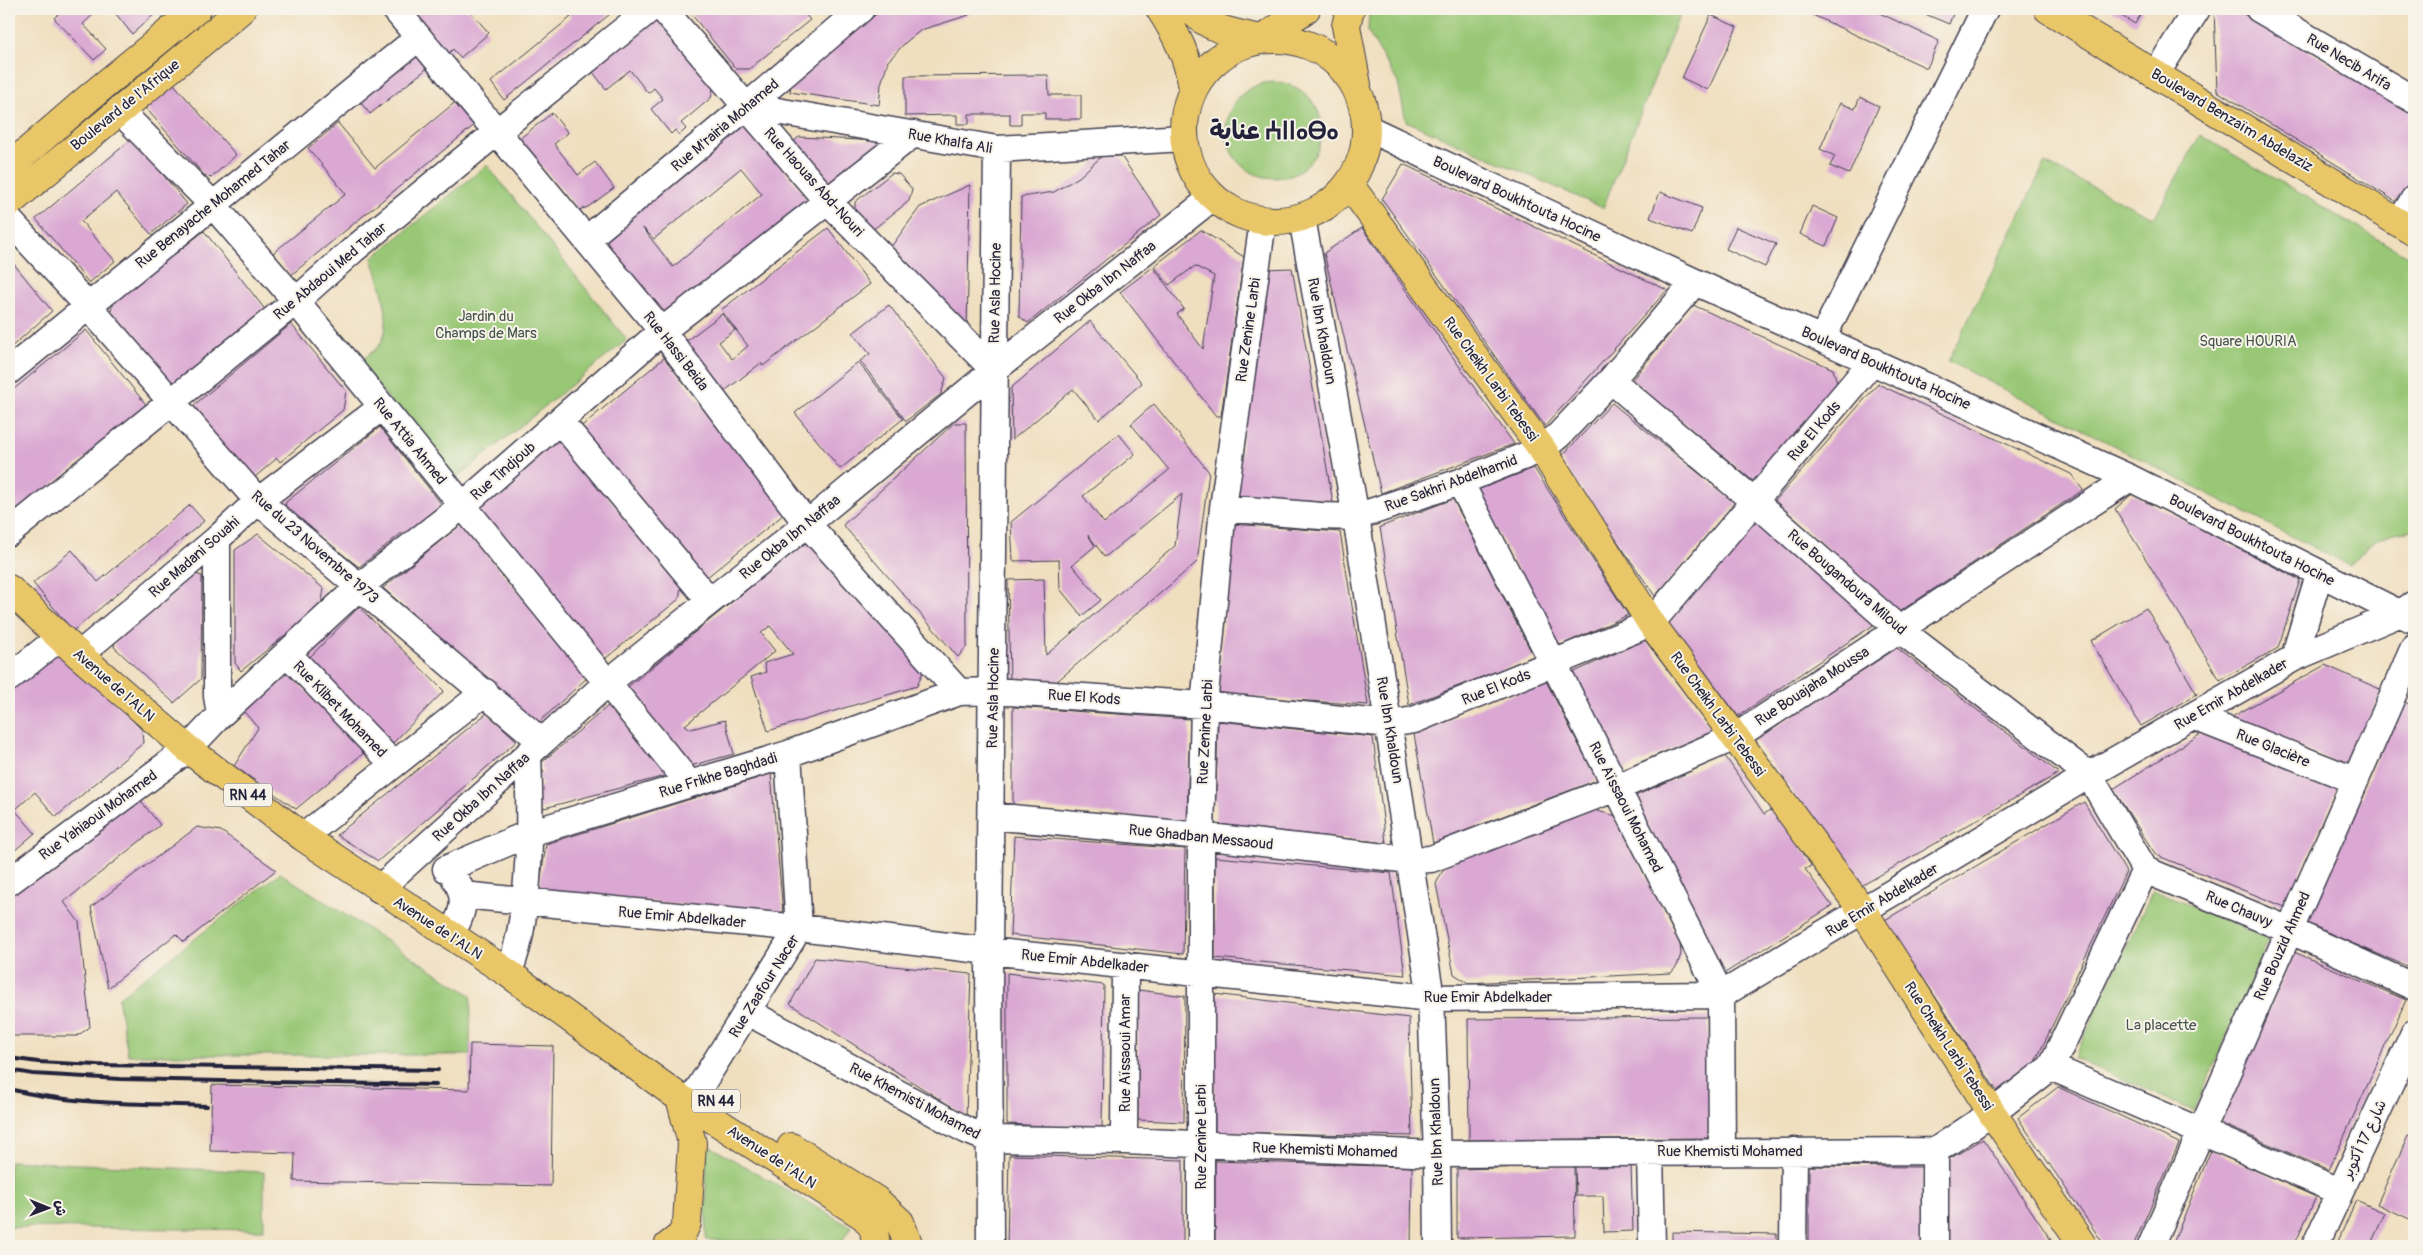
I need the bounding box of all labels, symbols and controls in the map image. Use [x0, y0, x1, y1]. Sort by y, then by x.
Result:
street label: Rue Necib Arifa [2303, 30, 2395, 95]
street label: Boulevard de l'Afrique [67, 55, 184, 155]
street label: Boulevard Benzaïm Abdelaziz [2147, 65, 2316, 176]
street label: Rue M'rairia Mohamed [668, 75, 783, 176]
district label: عنابة ⵄⵏⵏⴰⴱⴰ [1209, 116, 1339, 147]
street label: Rue Haouas Abd-Nouri [760, 124, 868, 241]
street label: Rue Khalfa Ali [906, 125, 994, 158]
street label: Rue Benayache Mohamed Tahar [132, 135, 295, 273]
street label: Boulevard Boukhtouta Hocine [1430, 152, 1604, 247]
street label: Rue Abdaoui Med Tahar [270, 218, 391, 324]
street label: Rue Okba Ibn Naffaa [1050, 237, 1160, 328]
street label: Rue Asla Hocine [985, 242, 1006, 344]
street label: Rue Zenine Larbi [1232, 276, 1265, 383]
street label: Rue Ibn Khaldoun [1303, 276, 1340, 386]
park label: Jardin du Champs de Mars [435, 307, 537, 343]
street label: Rue Hassi Beida [639, 308, 713, 395]
street label: Rue Cheikh Larbi Tebessi [1439, 313, 1542, 446]
street label: Boulevard Boukhtouta Hocine [1798, 322, 1974, 415]
park label: Square HOURIA [2199, 332, 2297, 351]
street label: Rue Attia Ahmed [369, 394, 450, 489]
street label: Rue El Kods [1784, 397, 1845, 465]
street label: Rue Tindjoub [467, 438, 540, 505]
street label: Rue Sakhri Abdelhamid [1382, 451, 1520, 516]
street label: Rue du 23 Novembre 1973 [247, 487, 382, 608]
street label: Boulevard Boukhtouta Hocine [2166, 490, 2338, 591]
street label: Rue Okba Ibn Naffaa [736, 491, 845, 584]
street label: Rue Madani Souahi [145, 513, 244, 602]
street label: Rue Bougandoura Miloud [1783, 525, 1910, 639]
street label: Rue Bouajaha Moussa [1752, 642, 1873, 730]
street label: Avenue de l'ALN [69, 645, 159, 726]
street label: Rue Asla Hocine [983, 647, 1004, 749]
street label: Rue Cheikh Larbi Tebessi [1666, 648, 1769, 781]
street label: Rue Emir Abdelkader [2171, 654, 2292, 735]
street label: Rue Klibet Mohamed [289, 657, 391, 762]
street label: Rue El Kods [1459, 665, 1534, 710]
street label: Rue Ibn Khaldoun [1372, 675, 1407, 785]
street label: Rue Zenine Larbi [1193, 679, 1218, 785]
street label: Rue El Kods [1047, 685, 1121, 710]
street label: Rue Glacière [2233, 725, 2313, 772]
street label: Rue Aïssaoui Mohamed [1584, 739, 1667, 876]
street label: Rue Frikhe Baghdadi [657, 748, 780, 802]
street label: Rue Okba Ibn Naffaa [429, 749, 534, 846]
street label: Rue Yahiaoui Mohamed [36, 766, 161, 865]
road number: RN 44 [224, 784, 272, 806]
street label: Rue Ghadban Messaoud [1128, 820, 1274, 855]
street label: Rue Emir Abdelkader [1822, 859, 1943, 942]
street label: Rue Chauvy [2203, 887, 2276, 932]
street label: Rue Bouzid Ahmed [2250, 889, 2315, 1003]
street label: Avenue de l'ALN [390, 893, 486, 964]
street label: Rue Emir Abdelkader [617, 902, 747, 933]
street label: Rue Zaafour Nacer [725, 931, 804, 1041]
street label: Rue Emir Abdelkader [1020, 945, 1150, 978]
street label: Rue Cheikh Larbi Tebessi [1900, 978, 1997, 1114]
street label: Rue Emir Abdelkader [1424, 988, 1553, 1007]
street label: Rue Aïssaoui Amar [1116, 993, 1135, 1112]
park label: La placette [2126, 1016, 2197, 1035]
street label: Rue Khemisti Mohamed [846, 1059, 984, 1144]
street label: Rue Ibn Khaldoun [1425, 1078, 1448, 1186]
street label: Rue Zenine Larbi [1192, 1084, 1211, 1190]
road number: RN 44 [692, 1090, 740, 1112]
street label: شارع 17 أكتوبر [2337, 1097, 2391, 1183]
street label: Avenue de l'ALN [724, 1122, 820, 1193]
street label: Rue Khemisti Mohamed [1252, 1138, 1398, 1163]
street label: Rue Khemisti Mohamed [1657, 1142, 1803, 1161]
north arrow [22, 1182, 72, 1232]
text: ش [52, 1200, 69, 1216]

